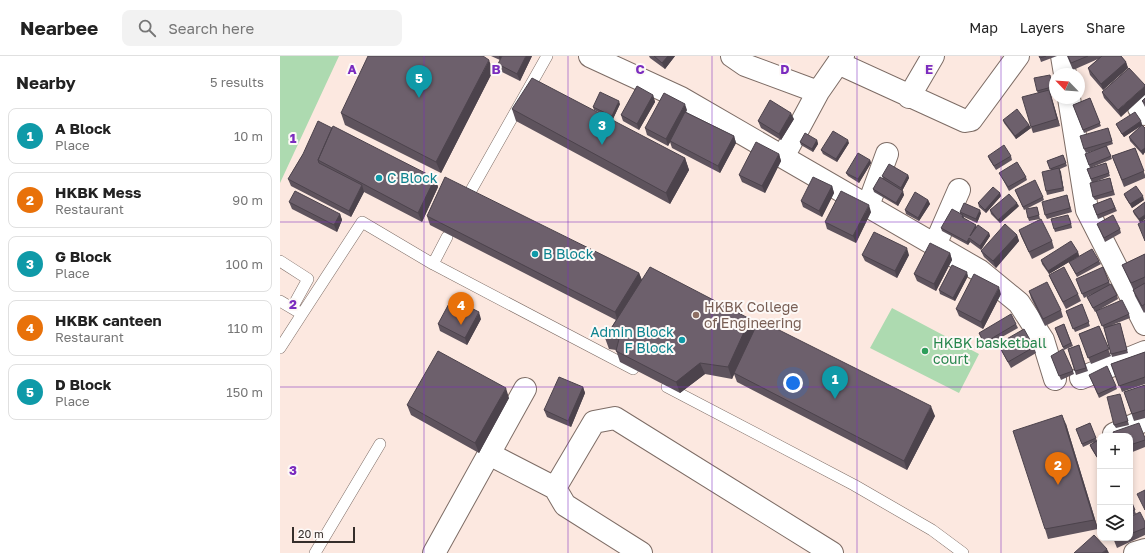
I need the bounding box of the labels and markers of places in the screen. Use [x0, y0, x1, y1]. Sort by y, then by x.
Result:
pin: 5 [406, 65, 432, 98]
pin: 3 [589, 112, 615, 145]
place label: C Block [387, 169, 438, 186]
marker: C Block [374, 173, 384, 183]
place label: B Block [543, 245, 594, 262]
marker: B Block [530, 249, 540, 259]
pin: 4 [448, 292, 474, 325]
place label: HKBK College of Engineering [704, 298, 802, 331]
marker: HKBK College of Engineering [691, 310, 701, 320]
place label: Admin Block F Block [590, 323, 674, 356]
place label: HKBK basketball court [933, 334, 1047, 367]
marker: Admin Block F Block [677, 335, 687, 345]
marker: HKBK basketball court [920, 346, 930, 356]
pin: 1 [822, 366, 848, 399]
pin: 2 [1045, 452, 1071, 485]

